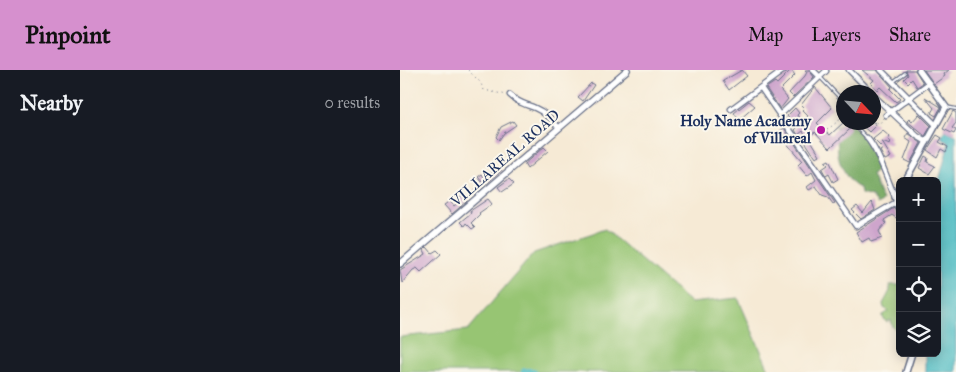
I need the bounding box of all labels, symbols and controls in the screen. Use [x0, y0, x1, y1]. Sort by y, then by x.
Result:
text: Pinpoint [25, 20, 111, 50]
text: Map [748, 24, 783, 46]
text: Layers [811, 24, 861, 46]
text: Share [889, 24, 931, 46]
north arrow [836, 85, 881, 130]
text: Nearby [20, 90, 83, 116]
text: 0 results [325, 93, 380, 112]
street label: VILLAREAL ROAD [446, 106, 563, 211]
place label: Holy Name Academy of Villareal [680, 112, 812, 147]
marker: Holy Name Academy of Villareal [815, 124, 827, 136]
map controls [896, 177, 941, 357]
button: + [896, 177, 941, 222]
button: − [896, 222, 941, 267]
button: locate [896, 267, 941, 312]
button: layers [896, 312, 941, 357]

